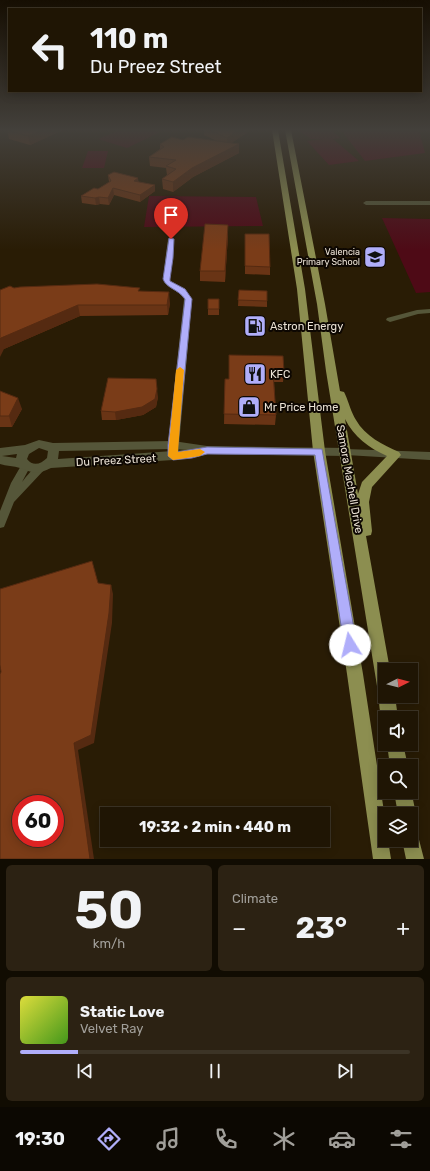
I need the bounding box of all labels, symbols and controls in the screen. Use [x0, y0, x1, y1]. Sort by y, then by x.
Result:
text: 110 m [90, 22, 168, 55]
icon: left [24, 24, 76, 76]
text: Du Preez Street [90, 56, 222, 78]
pin [154, 198, 188, 239]
icon: arrive [160, 204, 182, 226]
school or university icon: Valencia Primary School [362, 244, 388, 270]
place label: Valencia Primary School [297, 247, 360, 267]
fuel station icon: Astron Energy [242, 313, 268, 339]
place label: Astron Energy [270, 320, 343, 333]
restaurant icon: KFC [242, 361, 268, 387]
place label: KFC [270, 368, 290, 381]
shop icon: Mr Price Home [236, 394, 262, 420]
place label: Mr Price Home [264, 401, 338, 414]
street label: Samora Machell Drive [334, 424, 365, 534]
street label: Du Preez Street [76, 452, 157, 469]
position arrow [329, 624, 371, 666]
north arrow [378, 663, 418, 703]
map controls [378, 663, 418, 847]
button: sound [378, 711, 418, 751]
button: search [378, 759, 418, 799]
speed limit sign: 60 [12, 795, 64, 847]
button: layers [378, 807, 418, 847]
text: 19:32 · 2 min · 440 m [139, 818, 291, 836]
text: 50 [75, 879, 143, 941]
text: Climate [232, 891, 278, 906]
text: 23° [295, 910, 347, 946]
text: − [232, 915, 246, 942]
text: + [396, 915, 410, 942]
text: km/h [93, 936, 125, 951]
text: Static Love [80, 1003, 164, 1021]
text: Velvet Ray [80, 1021, 143, 1036]
icon: previous [74, 1060, 96, 1082]
icon: pause [204, 1060, 226, 1082]
icon: next [334, 1060, 356, 1082]
icon: directions [95, 1125, 123, 1153]
icon: music [154, 1125, 182, 1153]
icon: phone [212, 1125, 240, 1153]
icon: climate [270, 1125, 298, 1153]
icon: car [328, 1125, 356, 1153]
icon: filters [387, 1125, 415, 1153]
text: 19:30 [15, 1128, 65, 1150]

